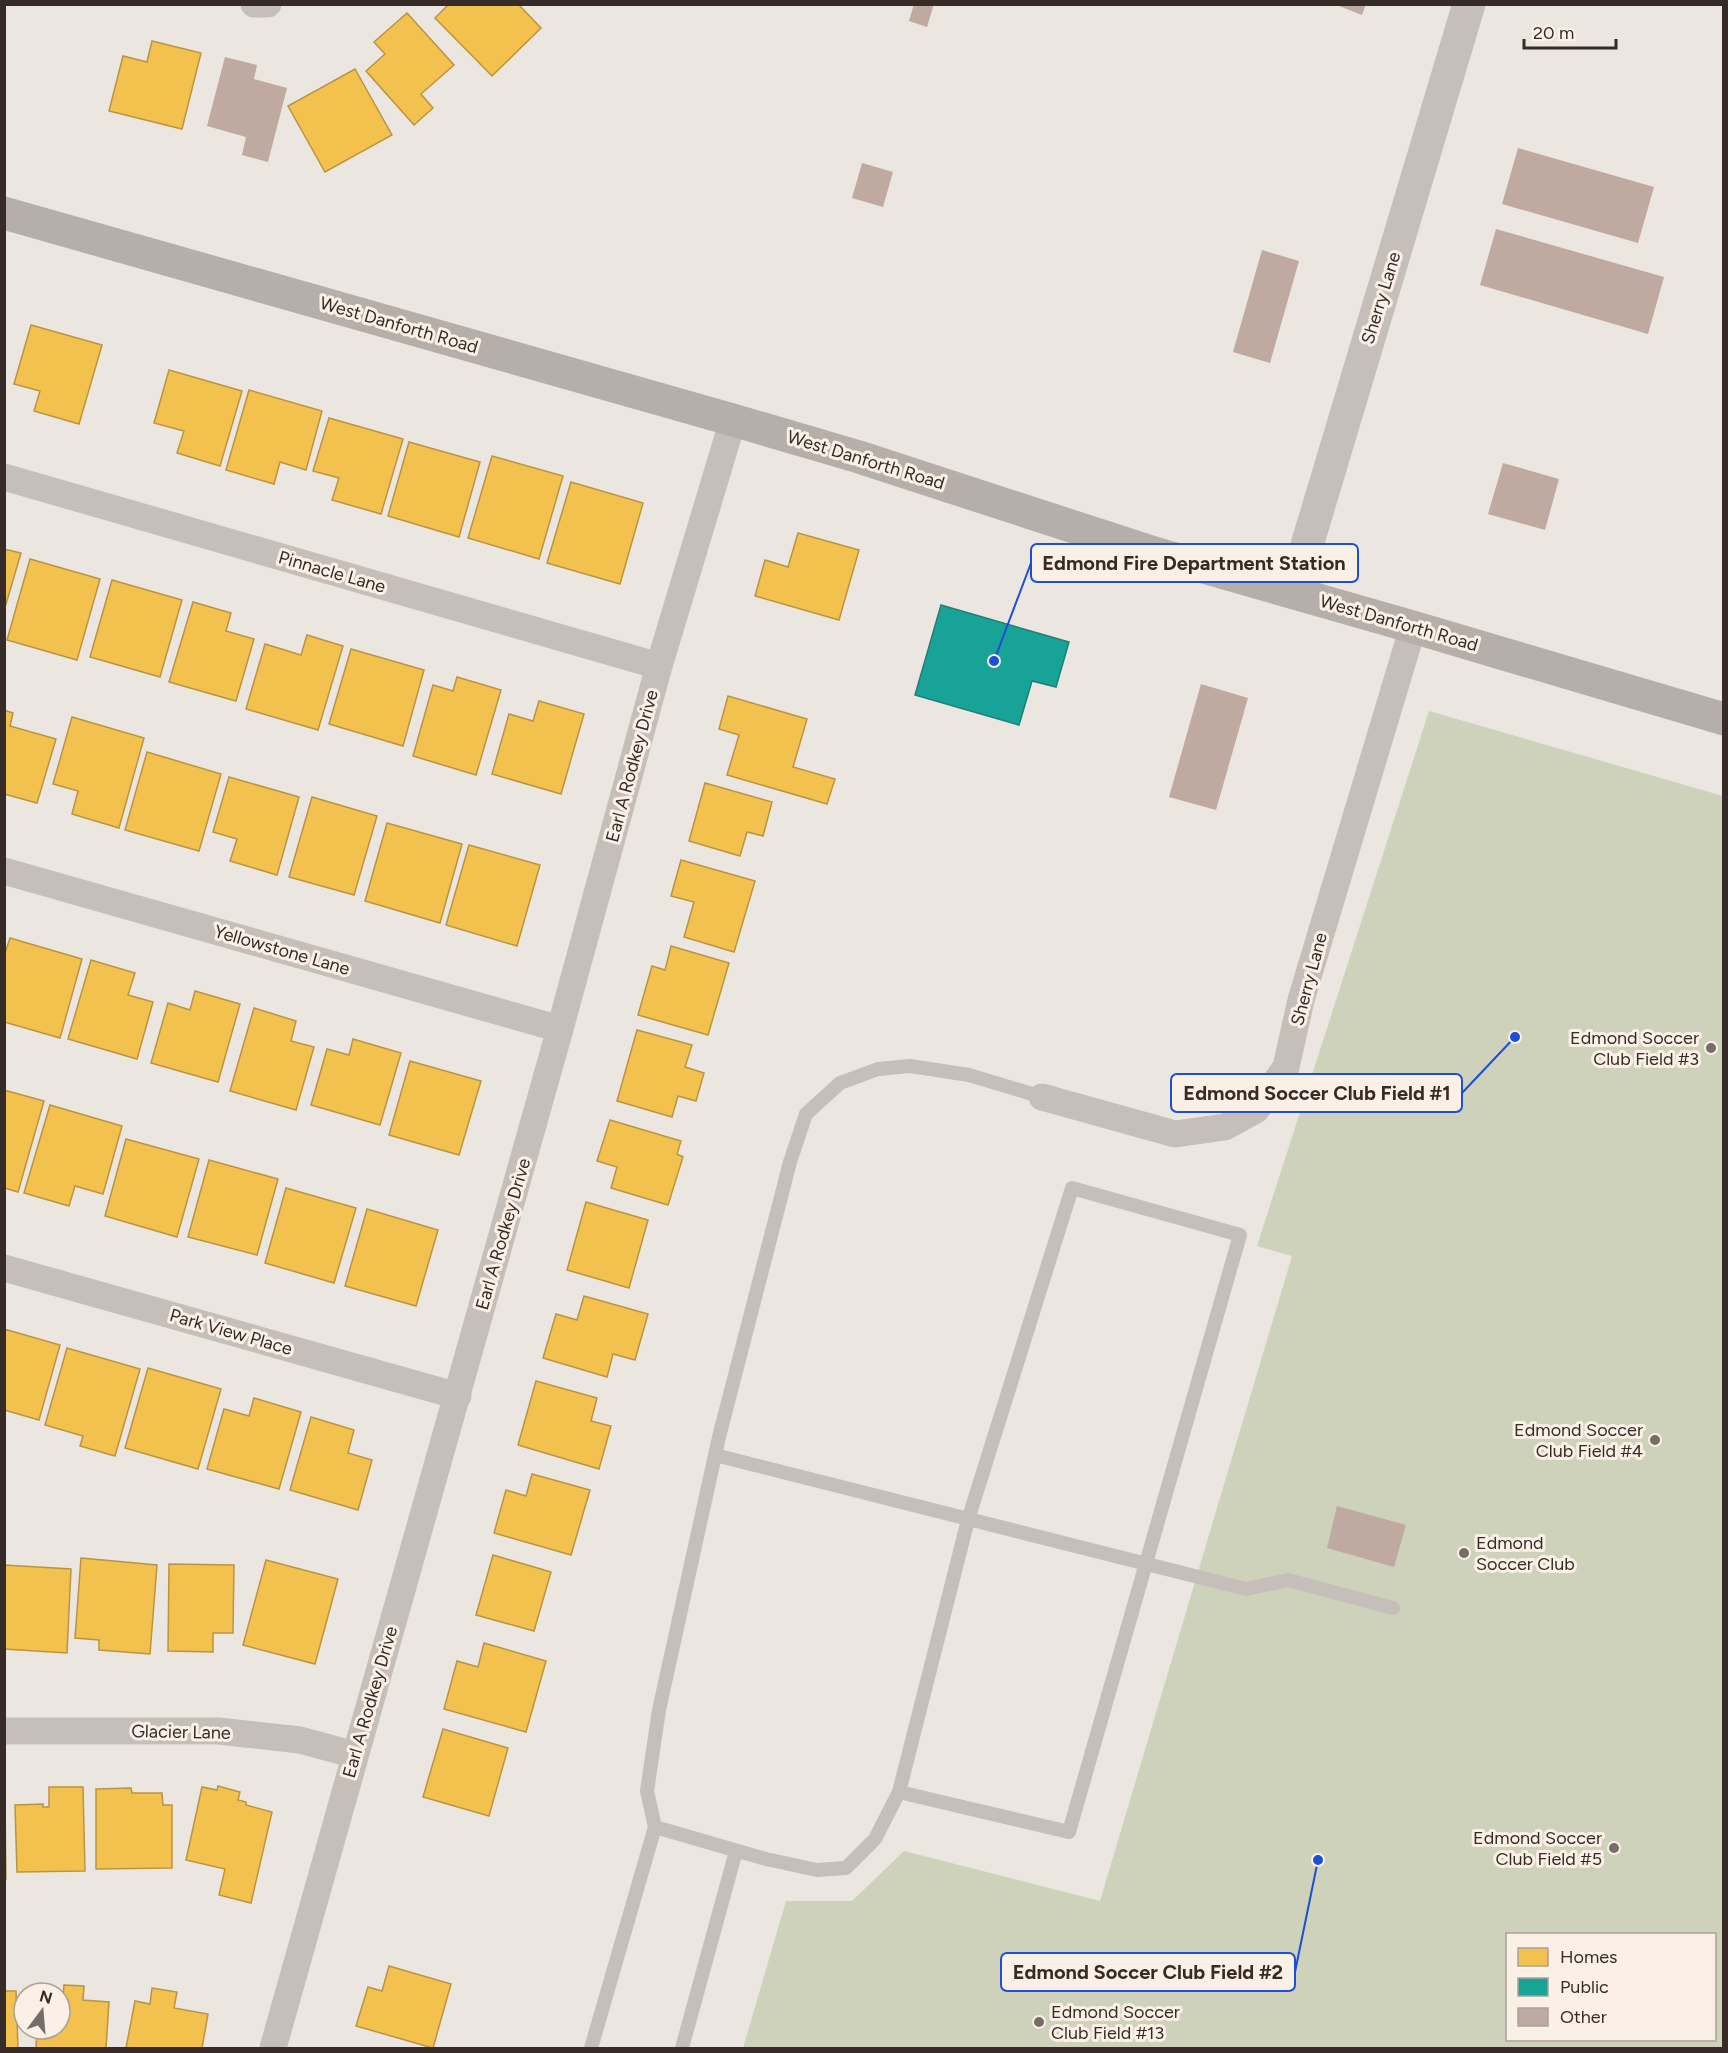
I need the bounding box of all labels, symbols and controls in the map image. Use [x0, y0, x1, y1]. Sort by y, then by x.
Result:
scale bar [1524, 12, 1616, 50]
text: 20 m [1533, 22, 1574, 44]
street label: Sherry Lane [1357, 249, 1406, 347]
street label: West Danforth Road [317, 292, 481, 358]
street label: West Danforth Road [785, 426, 947, 494]
callout: Edmond Fire Department Station [1031, 544, 1358, 582]
street label: Pinnacle Lane [276, 546, 388, 598]
text: Edmond Fire Department Station [1042, 551, 1346, 575]
street label: West Danforth Road [1317, 590, 1481, 656]
street label: Earl A Rodkey Drive [601, 687, 663, 845]
street label: Yellowstone Lane [212, 920, 353, 980]
street label: Sherry Lane [1286, 930, 1332, 1028]
place label: Edmond Soccer Club Field #3 [1570, 1027, 1699, 1070]
marker: Edmond Soccer Club Field #3 [1704, 1041, 1718, 1055]
callout: Edmond Soccer Club Field #1 [1171, 1074, 1462, 1112]
text: Edmond Soccer Club Field #1 [1183, 1081, 1451, 1105]
street label: Earl A Rodkey Drive [471, 1155, 535, 1312]
street label: Park View Place [167, 1304, 295, 1360]
place label: Edmond Soccer Club Field #4 [1514, 1419, 1643, 1462]
marker: Edmond Soccer Club Field #4 [1648, 1433, 1662, 1447]
place label: Edmond Soccer Club [1476, 1532, 1575, 1575]
marker: Edmond Soccer Club [1457, 1546, 1471, 1560]
street label: Earl A Rodkey Drive [338, 1623, 402, 1780]
street label: Glacier Lane [131, 1720, 231, 1744]
place label: Edmond Soccer Club Field #5 [1473, 1827, 1602, 1870]
marker: Edmond Soccer Club Field #5 [1607, 1841, 1621, 1855]
legend [1506, 1933, 1716, 2041]
text: Homes [1560, 1946, 1618, 1968]
callout: Edmond Soccer Club Field #2 [1001, 1953, 1295, 1991]
text: Edmond Soccer Club Field #2 [1013, 1960, 1283, 1984]
text: Public [1560, 1976, 1609, 1998]
north arrow [12, 1981, 72, 2041]
text: N [37, 1986, 55, 2008]
place label: Edmond Soccer Club Field #13 [1051, 2001, 1180, 2044]
text: Other [1560, 2006, 1607, 2028]
marker: Edmond Soccer Club Field #13 [1032, 2015, 1046, 2029]

